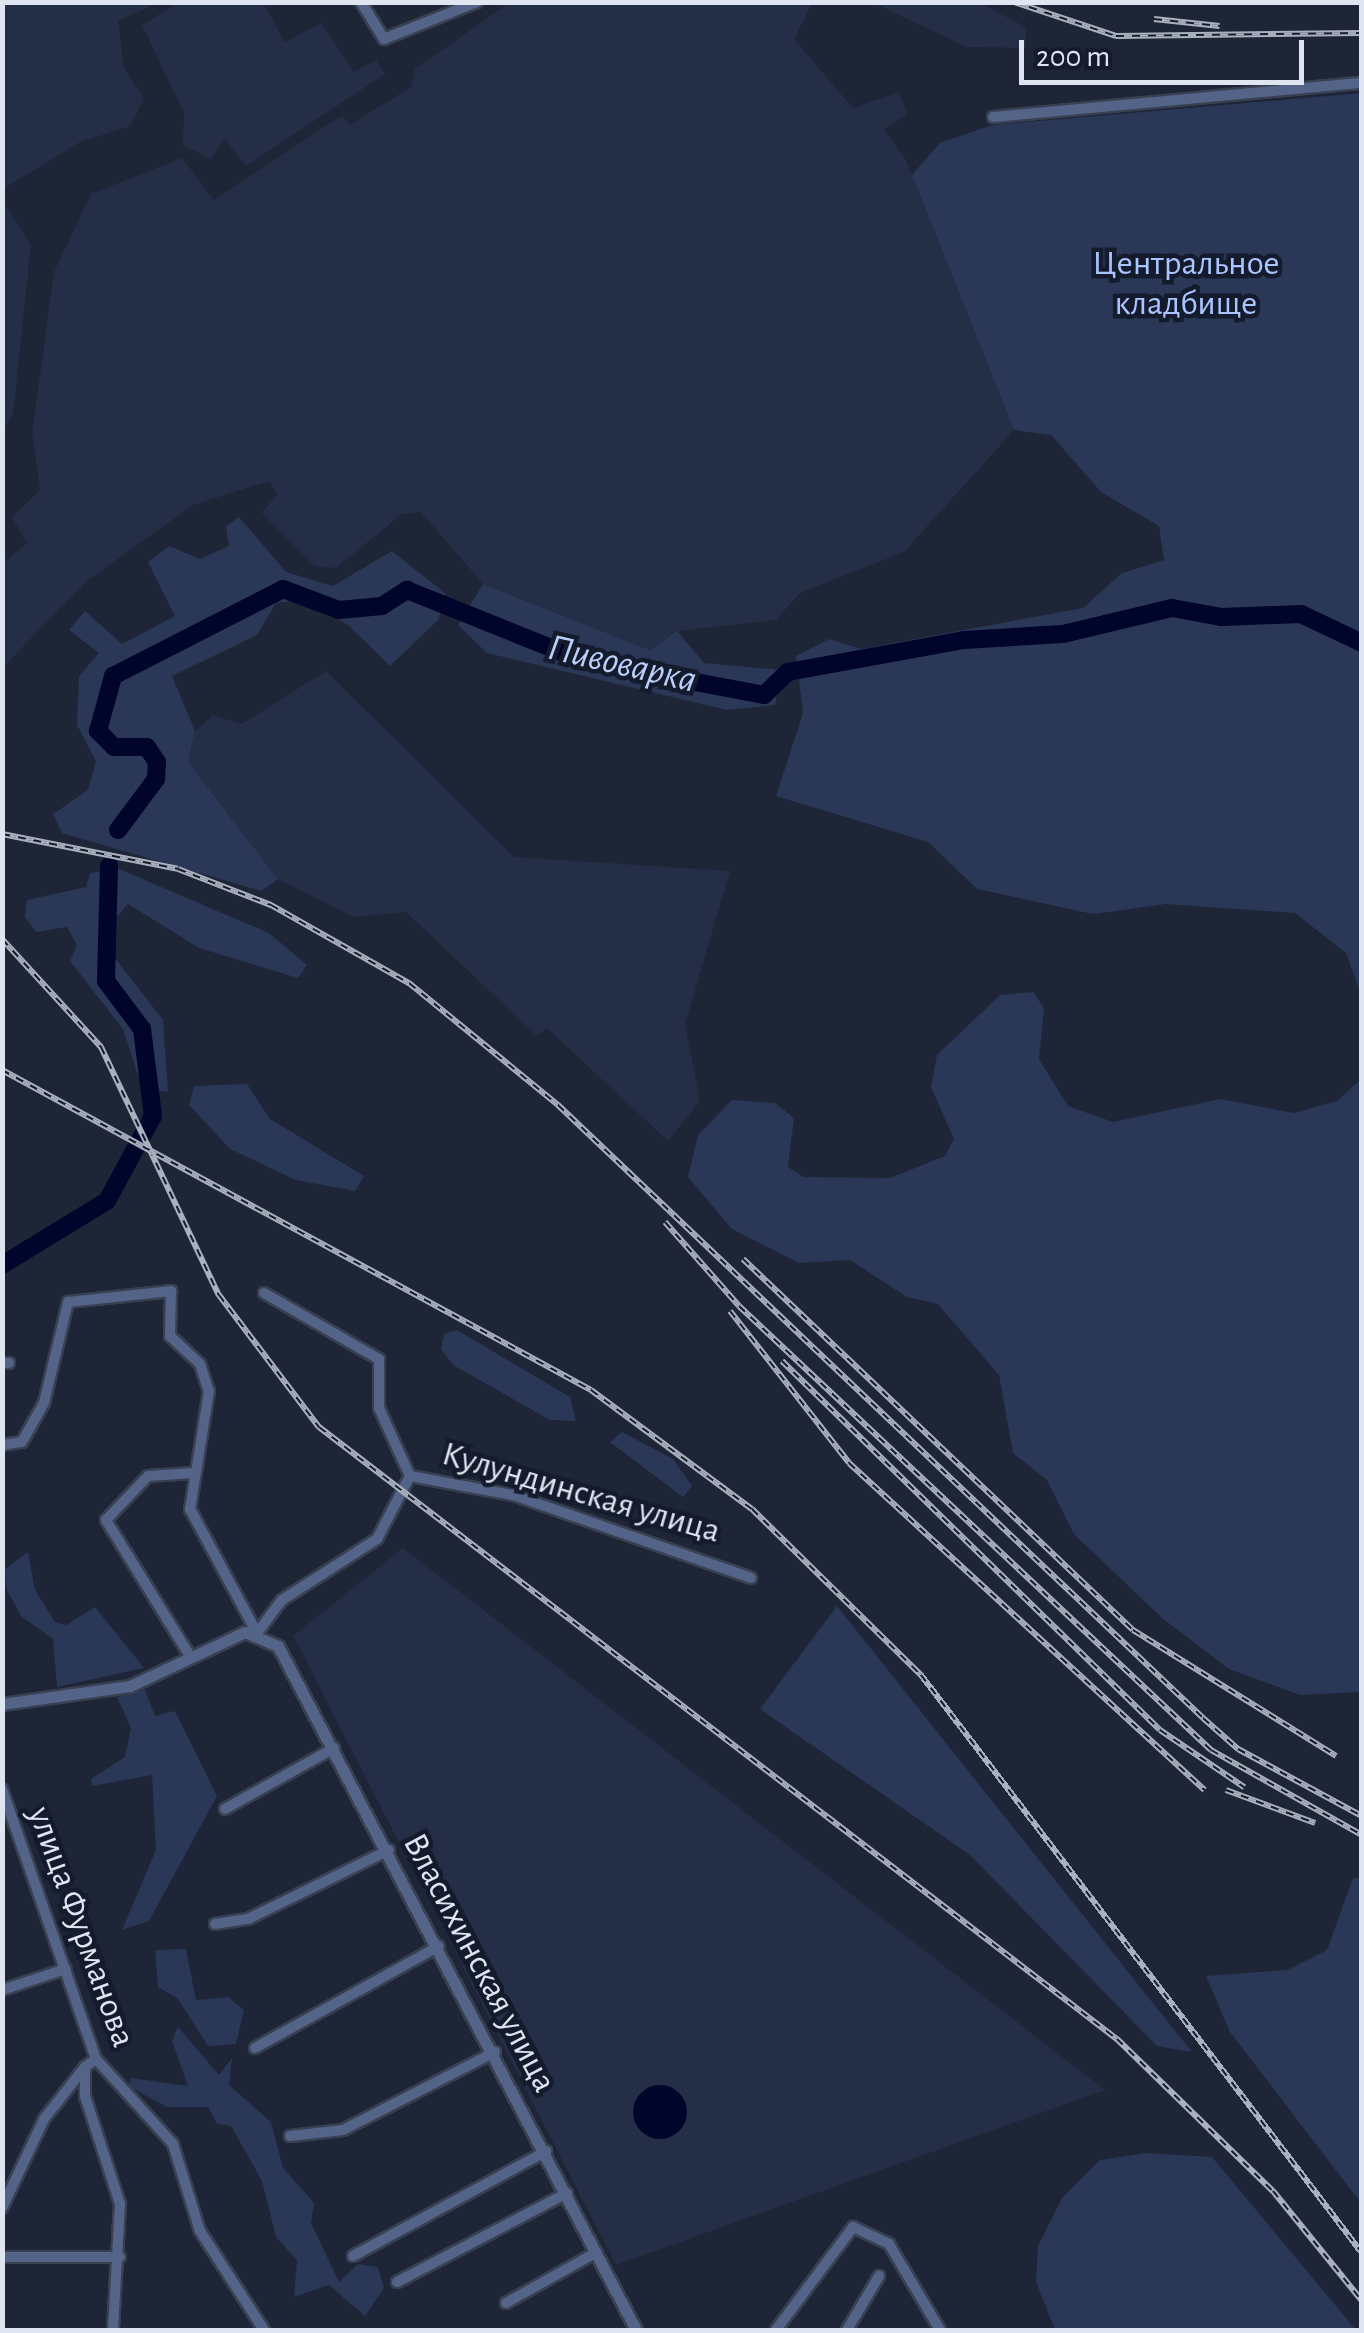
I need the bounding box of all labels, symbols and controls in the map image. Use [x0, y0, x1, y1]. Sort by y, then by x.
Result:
scale bar [1024, 20, 1309, 82]
text: 200 m [1036, 42, 1110, 72]
park label: Центральное кладбище [1092, 243, 1280, 325]
water label: Пивоварка [543, 626, 701, 704]
street label: Кулундинская улица [437, 1433, 725, 1553]
street label: улица Фурманова [18, 1801, 144, 2053]
street label: Власихинская улица [393, 1826, 565, 2100]

